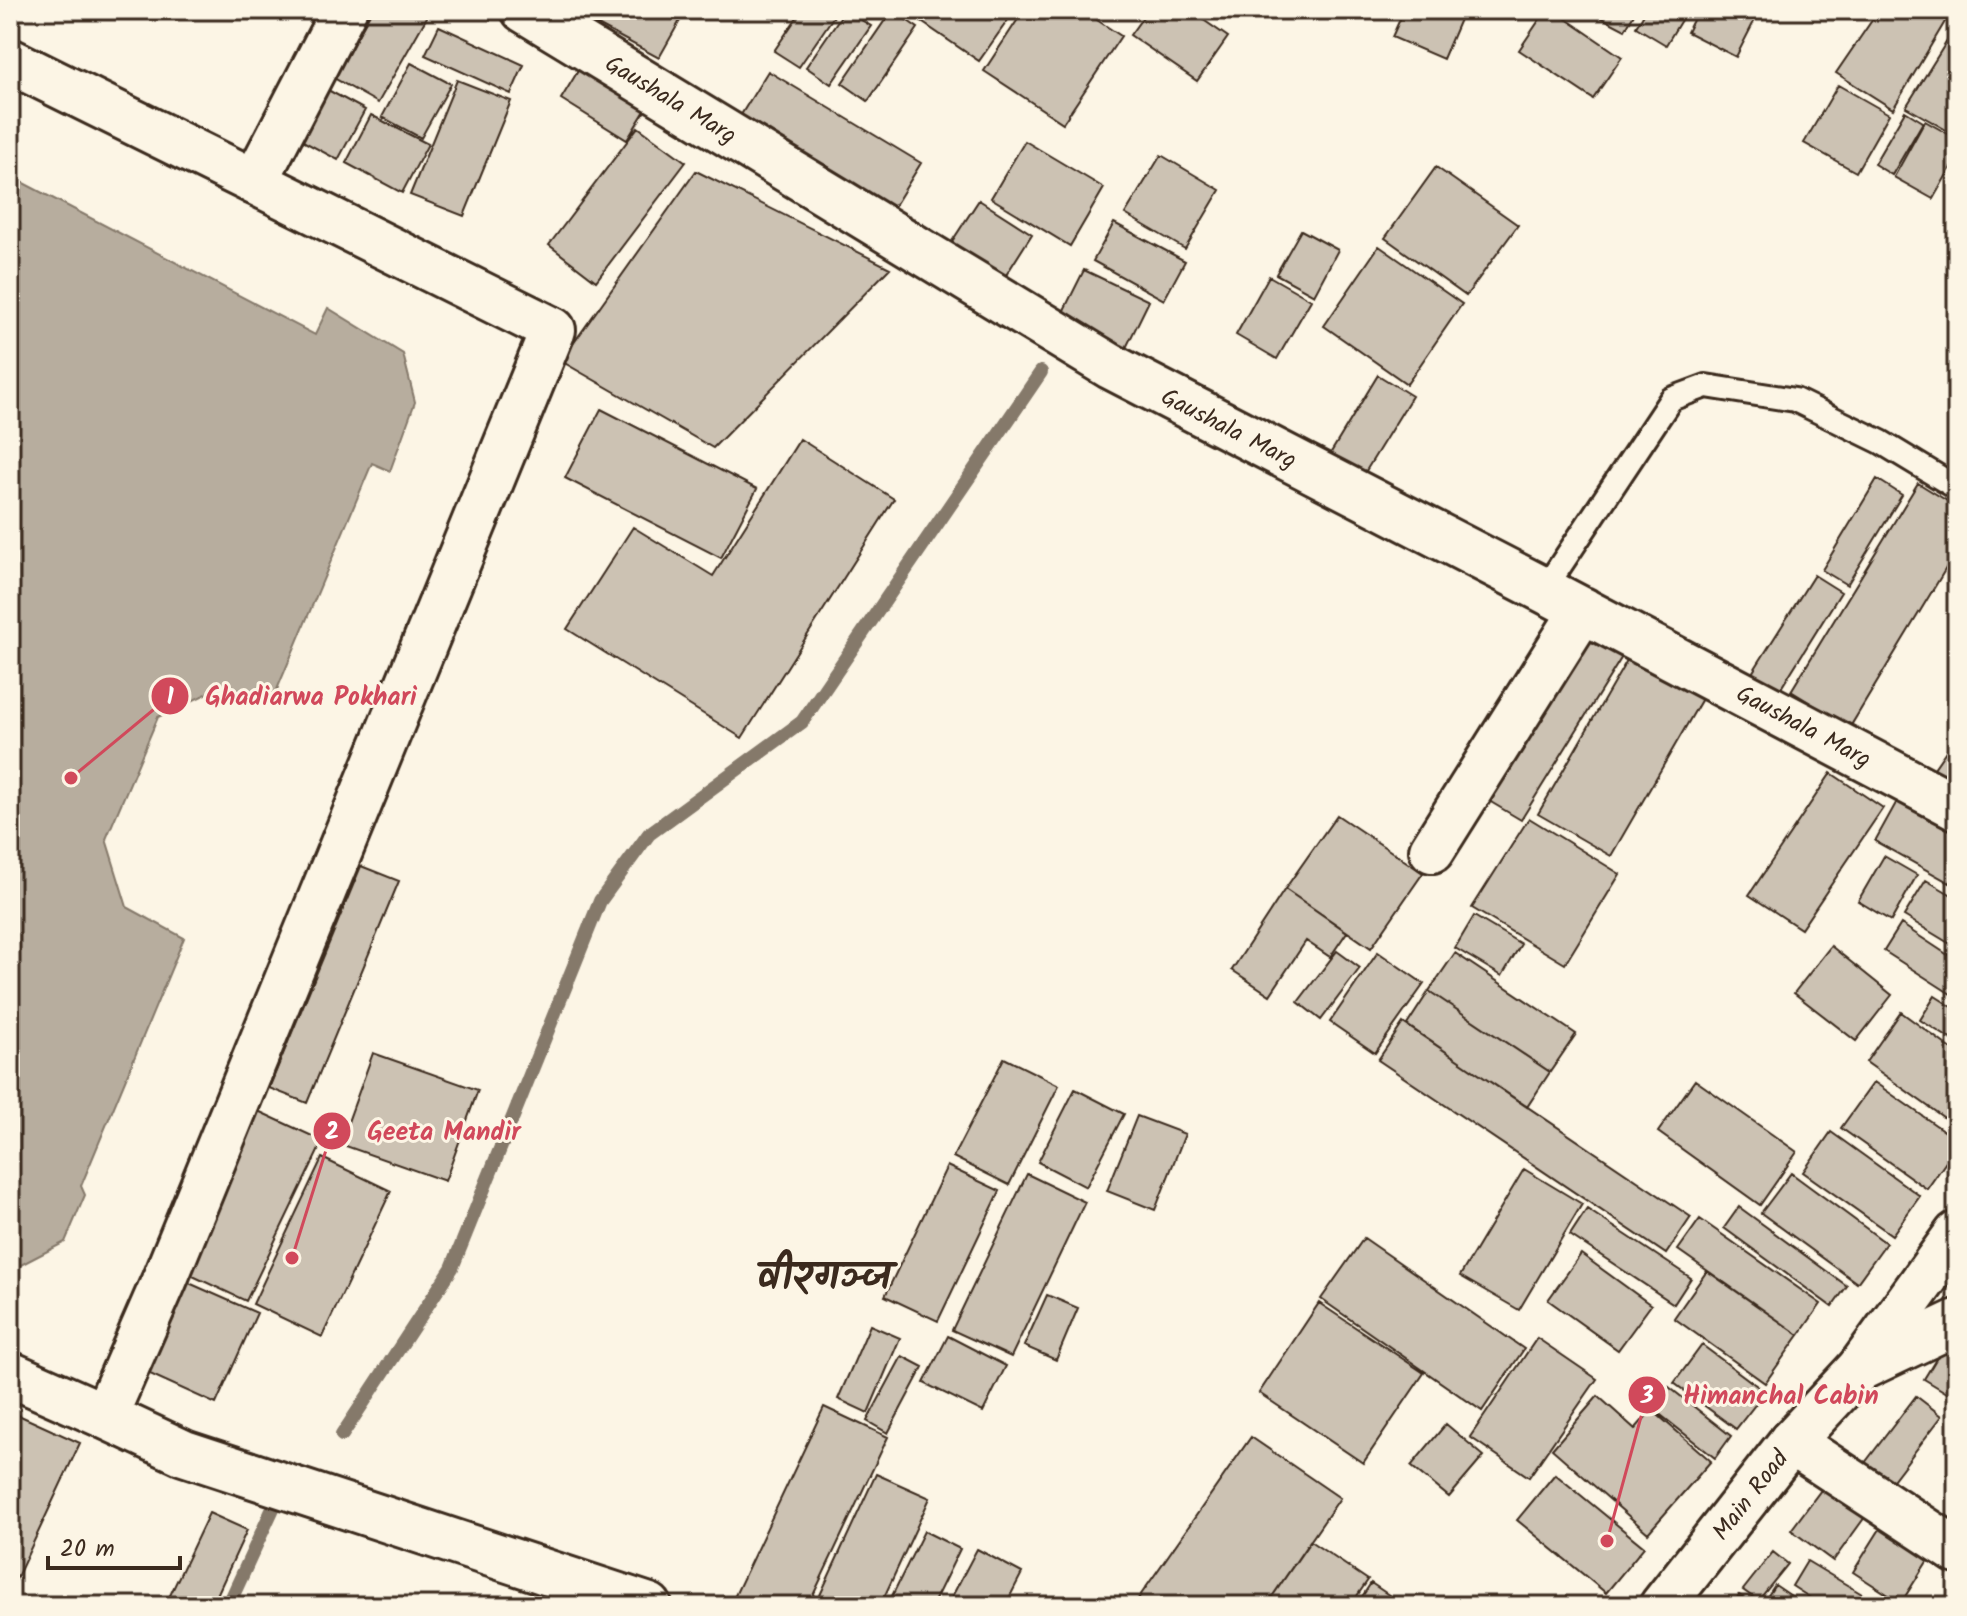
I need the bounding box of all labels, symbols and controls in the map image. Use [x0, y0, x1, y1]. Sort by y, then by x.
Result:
street label: Gaushala Marg [597, 45, 744, 155]
street label: Gaushala Marg [1153, 378, 1303, 480]
callout: Ghadiarwa Pokhari [150, 671, 433, 721]
street label: Gaushala Marg [1729, 675, 1878, 779]
text: Ghadiarwa Pokhari [205, 677, 418, 719]
text: 1 [166, 678, 174, 717]
callout: Geeta Mandir [312, 1106, 537, 1156]
text: Geeta Mandir [367, 1112, 522, 1154]
text: 2 [325, 1113, 339, 1152]
district label: वीरगञ्ज [757, 1246, 898, 1310]
callout: Himanchal Cabin [1627, 1370, 1895, 1420]
text: Himanchal Cabin [1683, 1376, 1879, 1418]
text: 3 [1639, 1377, 1654, 1416]
street label: Main Road [1703, 1441, 1800, 1550]
scale bar [48, 1520, 180, 1570]
text: 20 m [60, 1530, 115, 1569]

